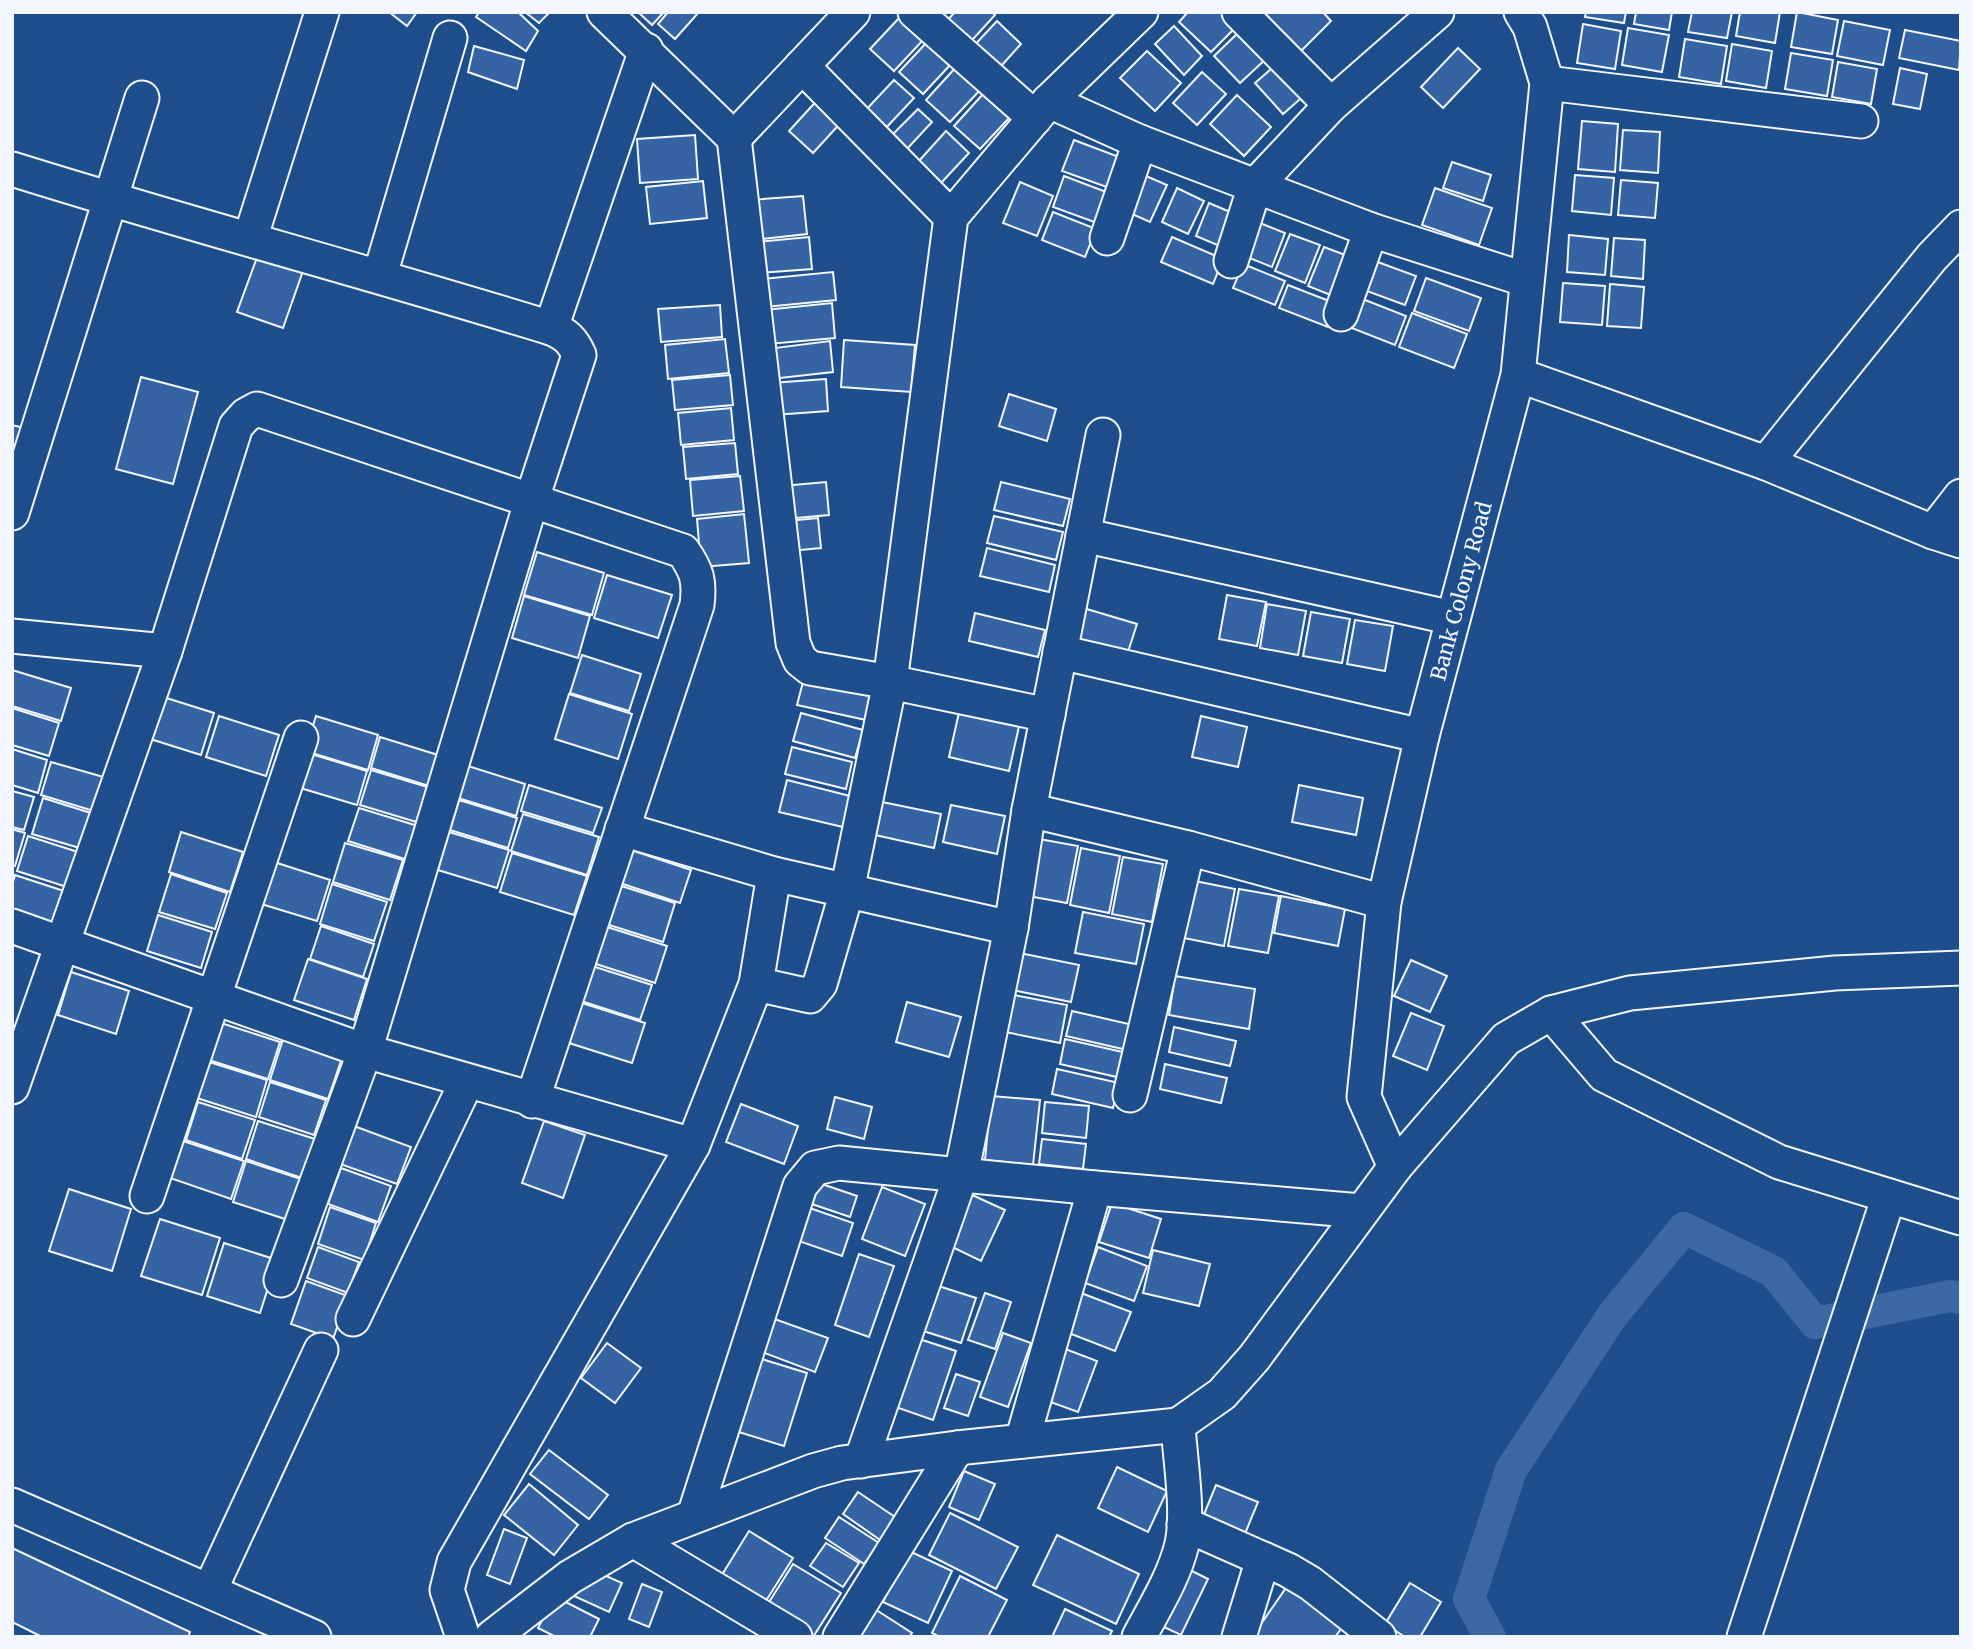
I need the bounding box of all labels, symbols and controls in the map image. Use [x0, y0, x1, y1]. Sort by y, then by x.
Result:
street label: Bank Colony Road [1424, 498, 1497, 683]

